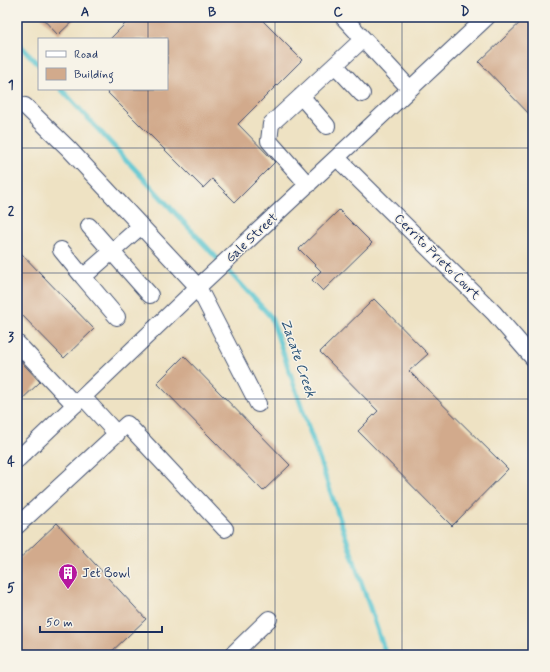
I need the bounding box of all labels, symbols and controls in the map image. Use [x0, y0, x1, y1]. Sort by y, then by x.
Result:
text: A [81, 4, 89, 21]
text: B [208, 4, 217, 21]
text: C [333, 4, 343, 21]
text: D [461, 4, 470, 21]
legend [38, 38, 168, 90]
text: Road [74, 47, 98, 63]
text: Building [74, 67, 114, 84]
text: 1 [8, 77, 14, 94]
text: 2 [8, 203, 15, 220]
street label: Gale Street [222, 209, 282, 267]
street label: Cerrito Prieto Court [390, 210, 484, 304]
water label: Zacate Creek [276, 316, 320, 400]
text: 3 [8, 329, 14, 346]
text: 4 [7, 454, 15, 471]
building icon: Jet Bowl [57, 562, 79, 590]
place label: Jet Bowl [82, 565, 130, 582]
text: 5 [7, 580, 15, 597]
scale bar [40, 608, 162, 634]
text: 50 m [46, 615, 73, 631]

